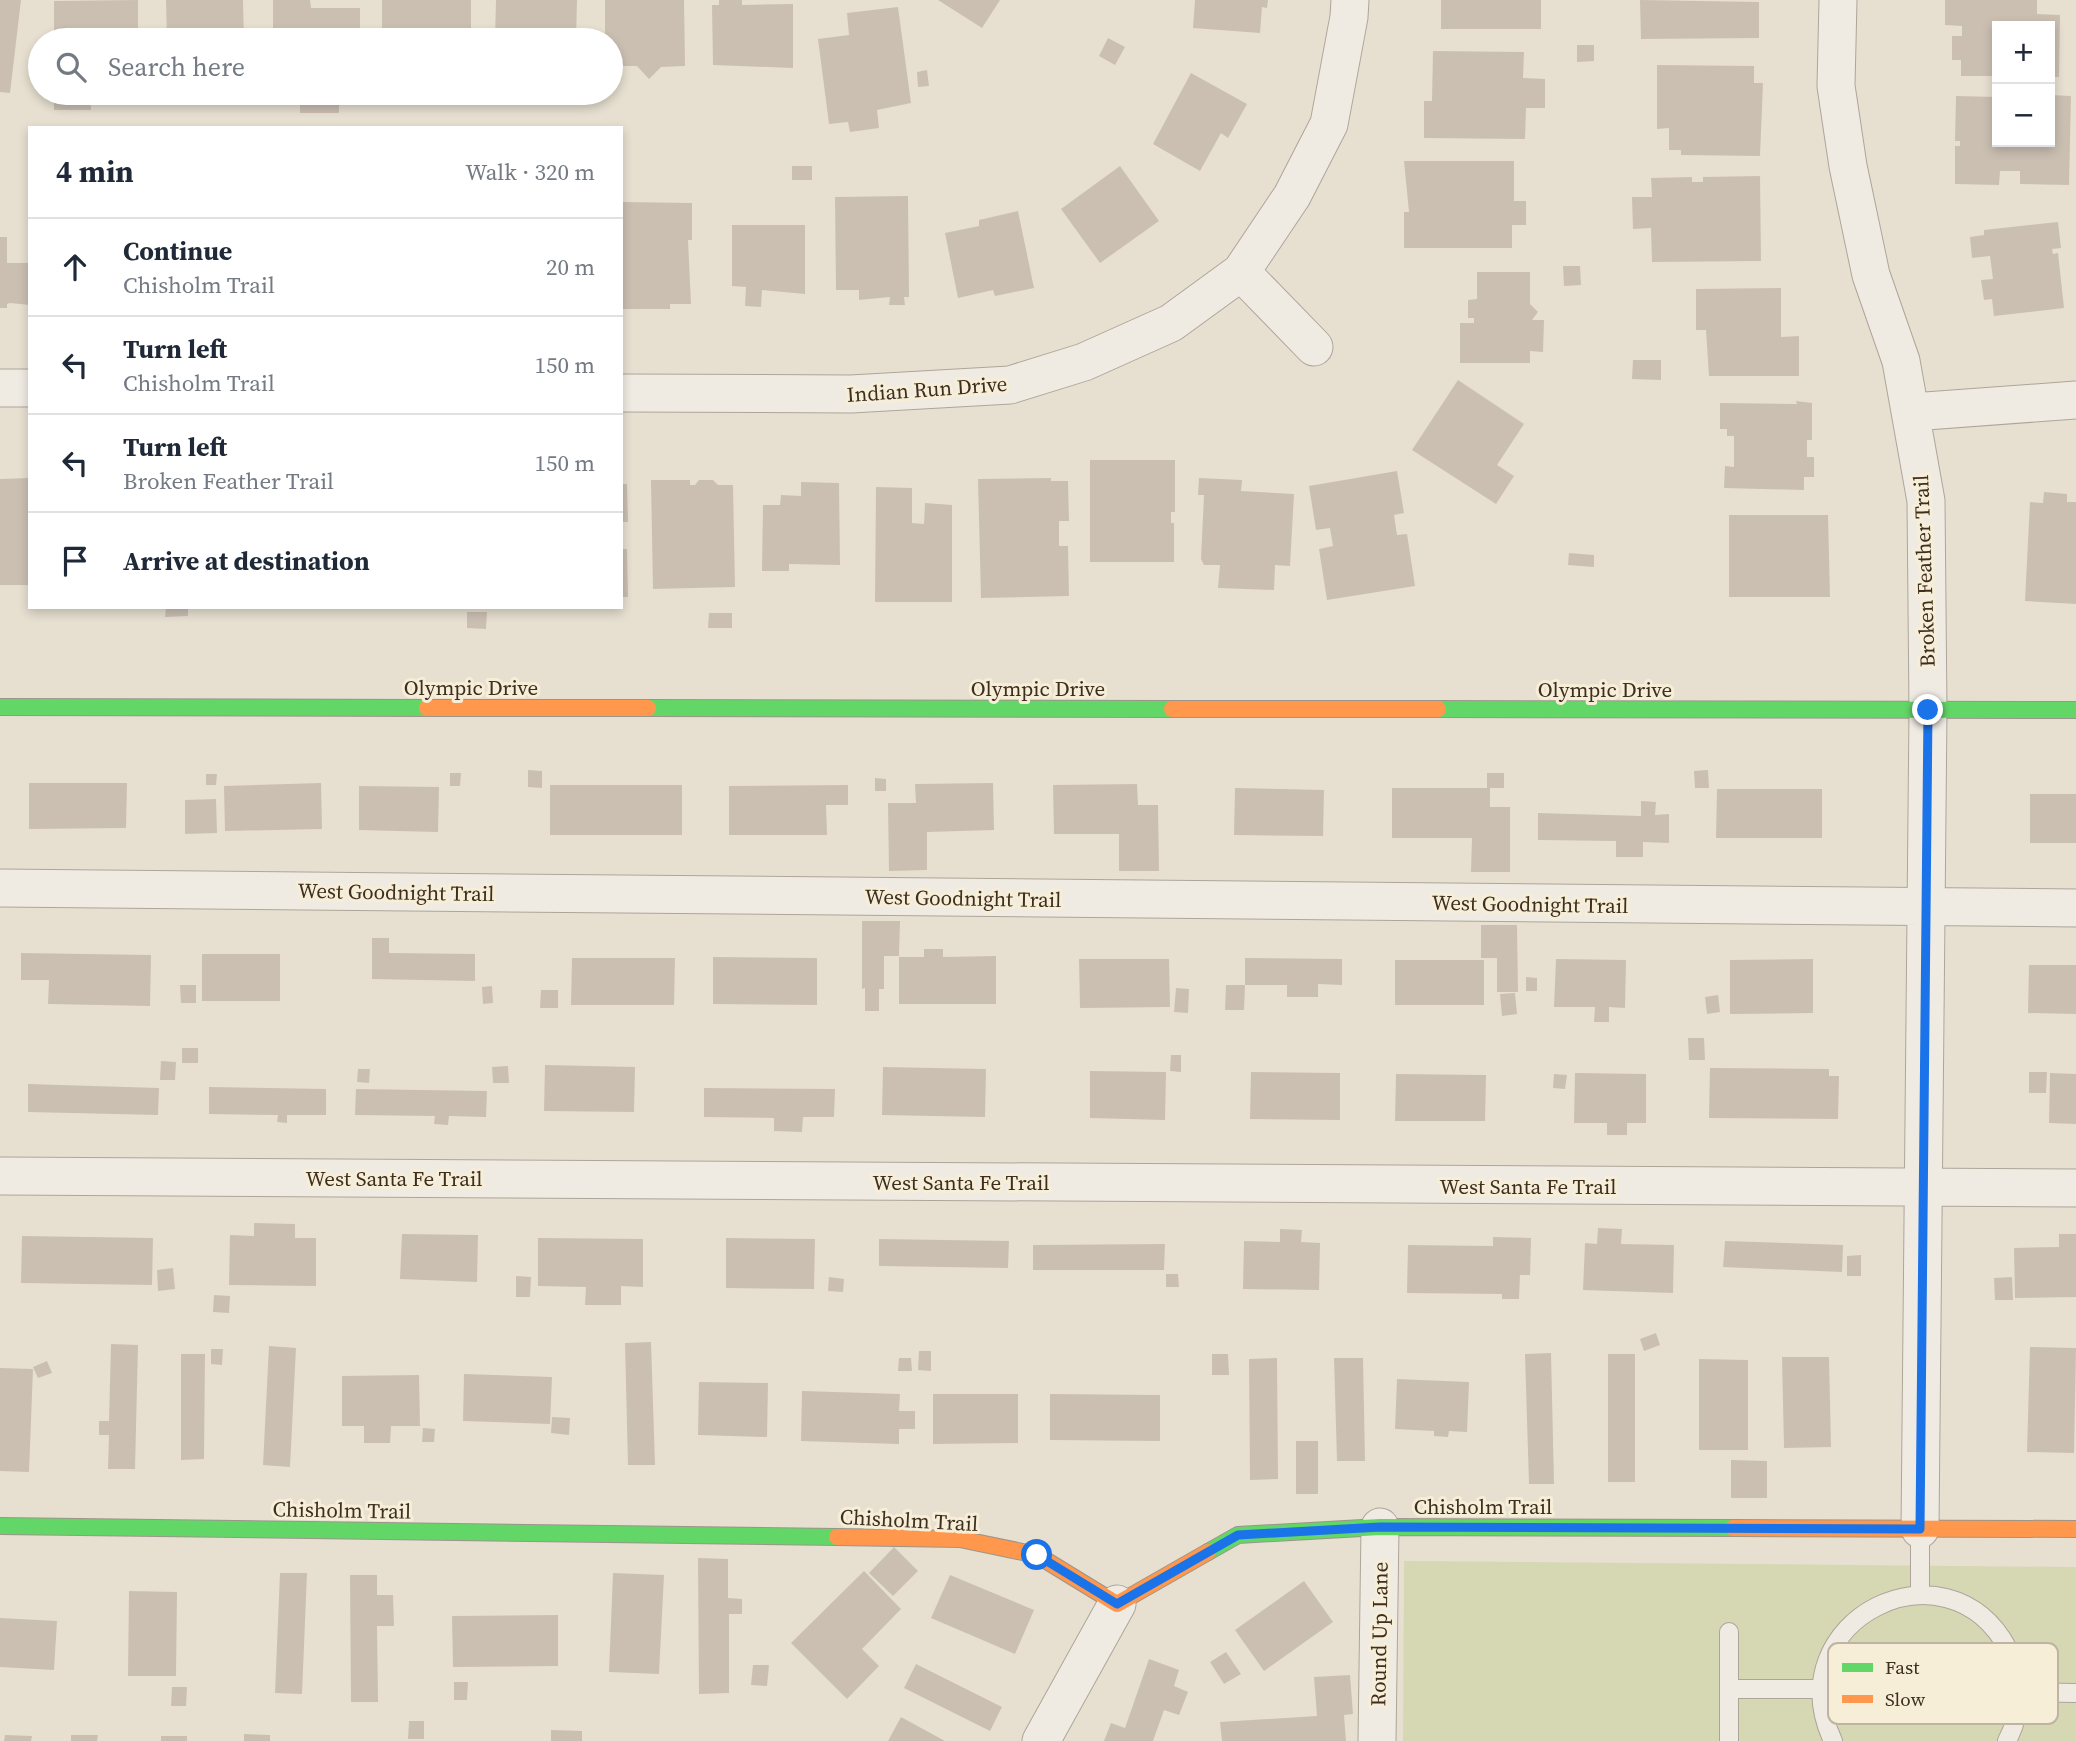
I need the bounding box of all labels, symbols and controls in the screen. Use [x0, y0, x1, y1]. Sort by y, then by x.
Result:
map controls [1992, 21, 2055, 147]
button: + [1992, 21, 2055, 84]
search box [28, 28, 623, 105]
icon: search [52, 48, 90, 86]
text: Search here [108, 49, 245, 85]
button: − [1992, 84, 2055, 147]
text: 4 min [56, 151, 134, 192]
text: Walk · 320 m [465, 156, 595, 188]
text: Continue [123, 233, 232, 269]
icon: ahead [56, 248, 94, 286]
text: 20 m [546, 251, 595, 283]
text: Chisholm Trail [123, 269, 275, 301]
text: Turn left [123, 331, 227, 367]
icon: left [56, 346, 94, 384]
text: 150 m [534, 349, 595, 381]
text: Chisholm Trail [123, 367, 275, 399]
street label: Indian Run Drive [846, 369, 1008, 409]
text: Turn left [123, 429, 227, 465]
icon: left [56, 444, 94, 482]
text: 150 m [534, 447, 595, 479]
text: Broken Feather Trail [123, 465, 334, 497]
street label: Broken Feather Trail [1906, 474, 1942, 668]
icon: arrive [56, 542, 94, 580]
text: Arrive at destination [123, 543, 370, 579]
street label: Olympic Drive [404, 673, 538, 702]
street label: Olympic Drive [971, 674, 1105, 703]
street label: Olympic Drive [1538, 675, 1672, 704]
route end [1912, 694, 1943, 725]
street label: West Goodnight Trail [297, 876, 495, 908]
street label: West Goodnight Trail [864, 882, 1062, 914]
street label: West Goodnight Trail [1431, 888, 1629, 920]
street label: West Santa Fe Trail [305, 1164, 483, 1193]
street label: West Santa Fe Trail [872, 1168, 1050, 1197]
street label: West Santa Fe Trail [1439, 1172, 1617, 1201]
street label: Chisholm Trail [1414, 1492, 1552, 1521]
street label: Chisholm Trail [272, 1494, 412, 1526]
street label: Chisholm Trail [839, 1502, 979, 1538]
route start [1021, 1539, 1052, 1570]
street label: Round Up Lane [1363, 1561, 1395, 1707]
legend [1828, 1643, 2058, 1724]
text: Fast [1885, 1654, 1920, 1680]
text: Slow [1885, 1686, 1926, 1712]

